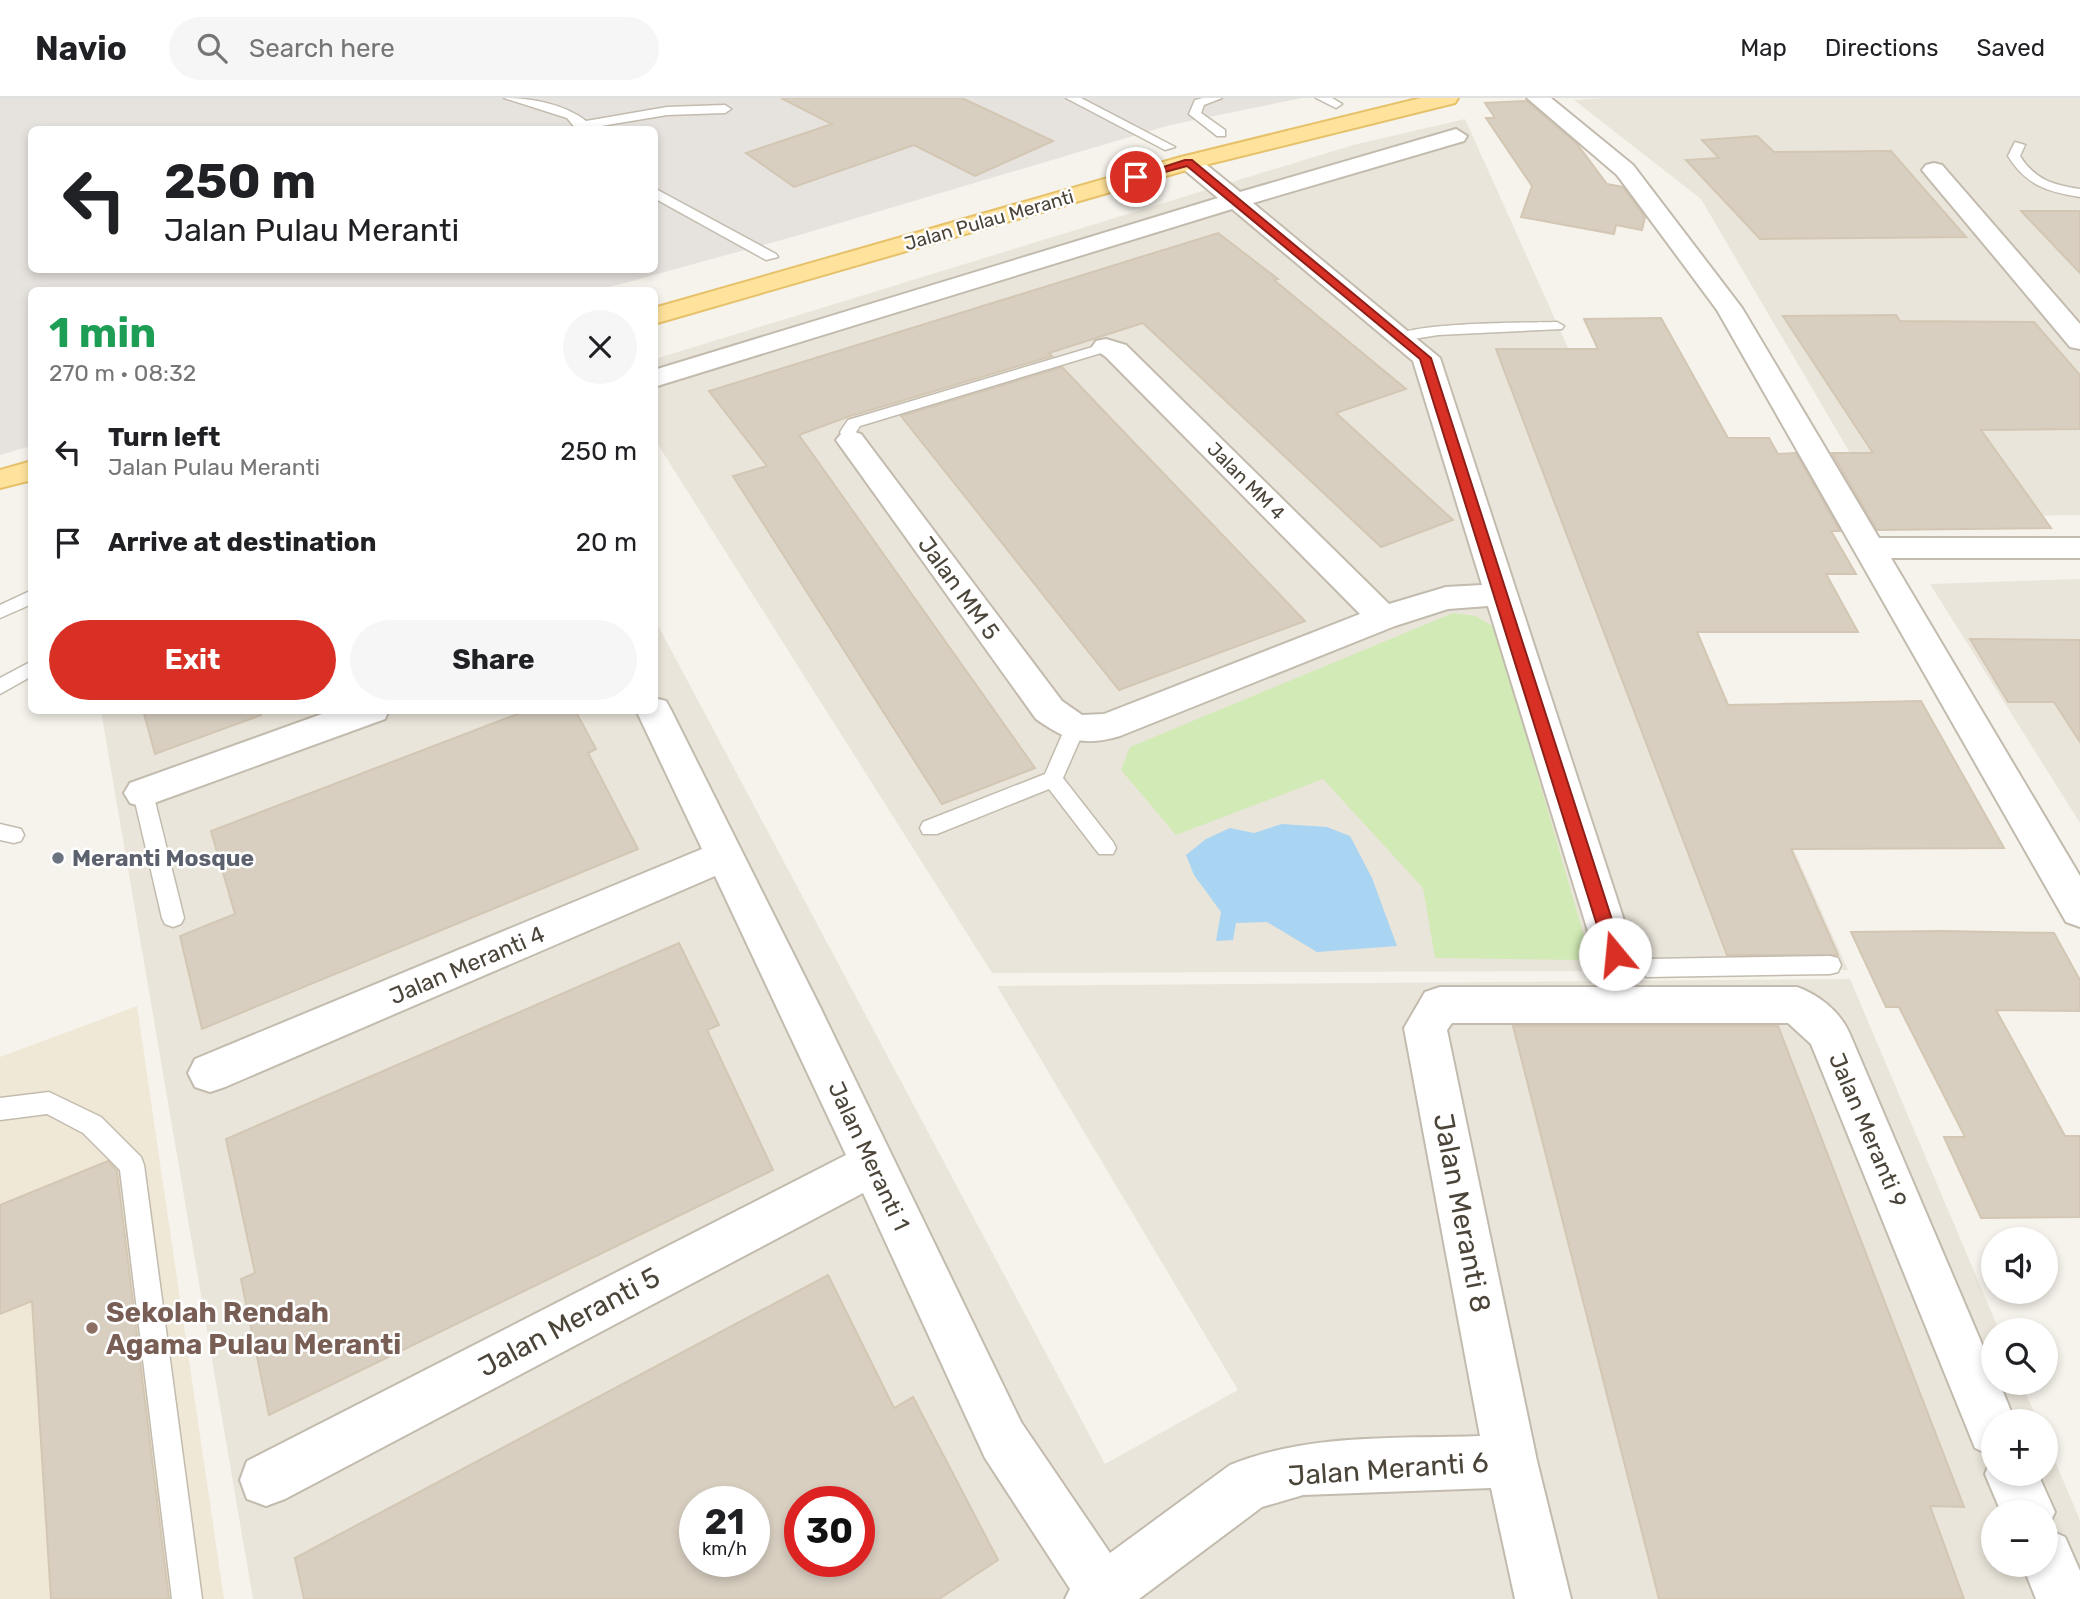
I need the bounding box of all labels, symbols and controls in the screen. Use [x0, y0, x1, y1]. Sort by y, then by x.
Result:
search box [169, 17, 659, 80]
text: Navio [35, 29, 127, 68]
icon: search [193, 29, 231, 67]
text: Search here [249, 33, 395, 64]
text: Map [1740, 34, 1787, 62]
text: Directions [1825, 34, 1938, 62]
text: Saved [1976, 34, 2045, 62]
pin [1106, 147, 1166, 207]
text: 250 m [164, 152, 316, 210]
icon: left [49, 154, 140, 245]
icon: arrive [1117, 158, 1155, 196]
street label: Jalan Pulau Meranti [902, 185, 1076, 255]
text: Jalan Pulau Meranti [164, 211, 459, 249]
text: 1 min [49, 308, 156, 358]
button: close [563, 310, 637, 384]
text: 270 m · 08:32 [49, 359, 196, 387]
text: Turn left [108, 422, 220, 453]
icon: left [49, 433, 87, 471]
text: 250 m [560, 436, 637, 467]
street label: Jalan MM 4 [1202, 437, 1290, 525]
text: Jalan Pulau Meranti [108, 453, 320, 481]
icon: arrive [49, 524, 87, 562]
text: Arrive at destination [108, 527, 376, 558]
text: 20 m [576, 527, 637, 558]
street label: Jalan MM 5 [912, 531, 1006, 645]
button: Exit [49, 620, 336, 700]
button: Share [350, 620, 637, 700]
place label: Meranti Mosque [72, 844, 254, 872]
marker: Meranti Mosque [50, 850, 66, 866]
position arrow [1578, 917, 1652, 991]
street label: Jalan Meranti 4 [385, 920, 549, 1010]
street label: Jalan Meranti 9 [1823, 1049, 1913, 1211]
street label: Jalan Meranti 1 [822, 1077, 916, 1235]
street label: Jalan Meranti 8 [1427, 1111, 1497, 1315]
map controls [1981, 1227, 2058, 1577]
button: sound [1981, 1227, 2058, 1304]
street label: Jalan Meranti 5 [473, 1260, 665, 1384]
place label: Sekolah Rendah Agama Pulau Meranti [106, 1296, 401, 1361]
button: search [1981, 1318, 2058, 1395]
marker: Sekolah Rendah Agama Pulau Meranti [84, 1320, 100, 1336]
button: + [1981, 1409, 2058, 1486]
street label: Jalan Meranti 6 [1286, 1446, 1490, 1492]
speed limit sign: 30 [784, 1486, 875, 1577]
button: − [1981, 1500, 2058, 1577]
text: 21 [704, 1501, 745, 1543]
text: km/h [702, 1538, 747, 1560]

